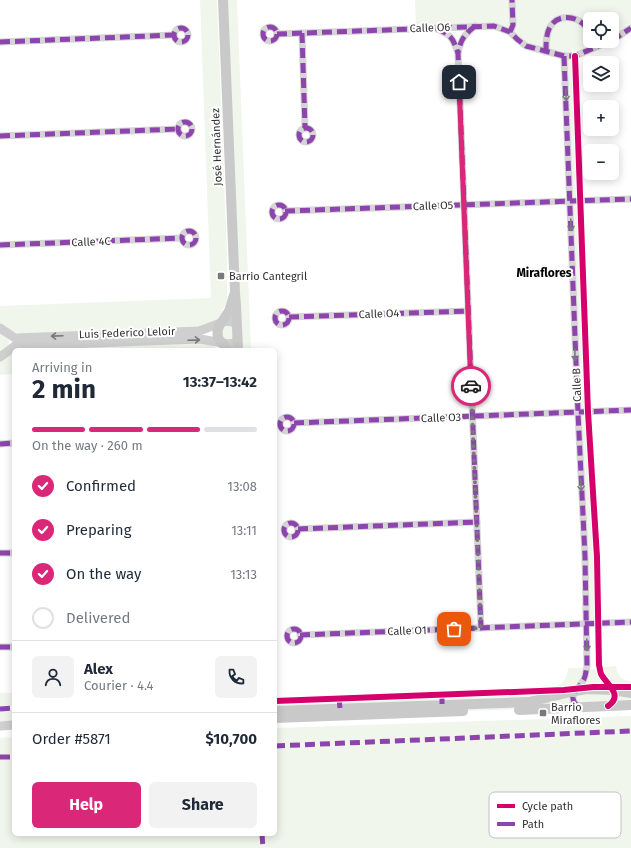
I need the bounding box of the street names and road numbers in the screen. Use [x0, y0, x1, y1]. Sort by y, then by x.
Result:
street label: Calle O6 [409, 21, 451, 35]
street label: José Hernández [209, 108, 225, 186]
street label: Calle O5 [413, 199, 454, 213]
street label: Calle 4C [71, 235, 111, 249]
street label: Calle O4 [358, 307, 400, 321]
street label: Luis Federico Leloir [79, 325, 176, 341]
street label: Calle B [570, 368, 584, 402]
street label: Calle O3 [421, 411, 461, 425]
street label: Calle O1 [387, 624, 427, 638]

